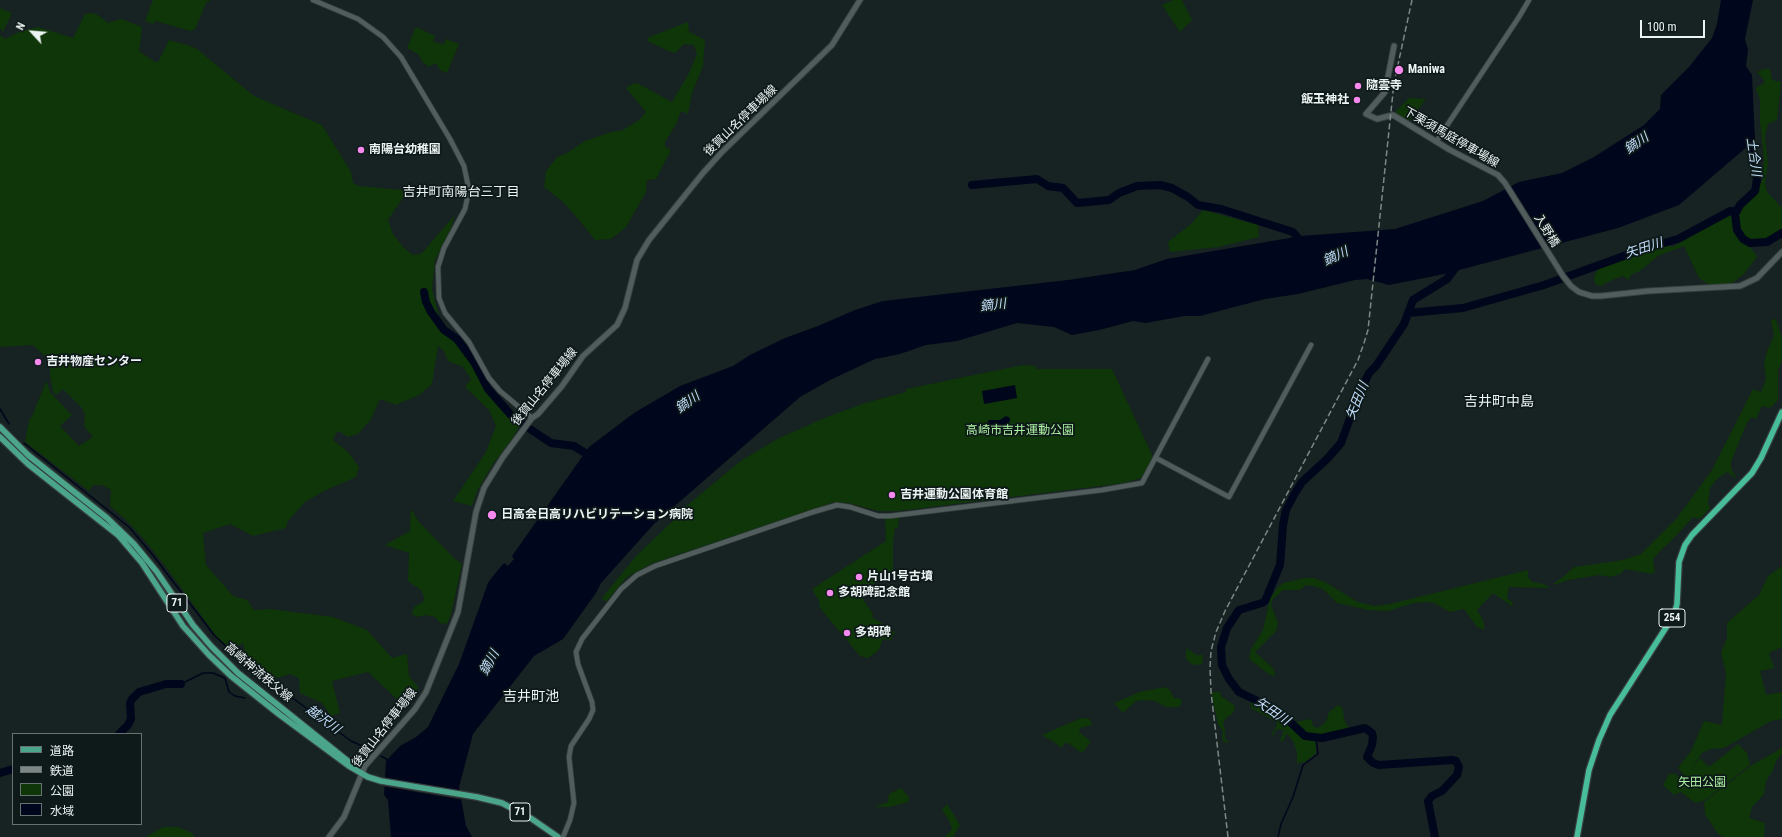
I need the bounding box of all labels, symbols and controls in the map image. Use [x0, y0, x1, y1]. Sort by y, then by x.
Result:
north arrow [12, 12, 52, 52]
scale bar [1642, 12, 1707, 38]
text: 100 m [1647, 20, 1677, 34]
text: N [13, 21, 28, 32]
place label: Maniwa [1408, 63, 1445, 77]
marker: Maniwa [1393, 64, 1405, 76]
place label: 隨雲寺 [1366, 79, 1402, 93]
marker: 隨雲寺 [1353, 81, 1363, 91]
street label: 後賀山名停車場線 [701, 82, 781, 160]
place label: 飯玉神社 [1301, 93, 1349, 107]
marker: 飯玉神社 [1352, 95, 1362, 105]
street label: 下栗須馬庭停車場線 [1401, 105, 1501, 171]
water label: 鏑川 [1622, 130, 1652, 158]
water label: 土合川 [1743, 137, 1763, 177]
place label: 南陽台幼稚園 [369, 143, 441, 157]
marker: 南陽台幼稚園 [356, 145, 366, 155]
district label: 吉井町南陽台三丁目 [403, 185, 519, 201]
street label: 入野橋 [1530, 212, 1562, 250]
water label: 矢田川 [1623, 236, 1665, 262]
water label: 鏑川 [1321, 244, 1351, 270]
water label: 鏑川 [979, 297, 1007, 315]
street label: 後賀山名停車場線 [509, 345, 581, 429]
place label: 吉井物産センター [46, 355, 142, 369]
marker: 吉井物産センター [33, 357, 43, 367]
water label: 矢田川 [1343, 380, 1373, 422]
water label: 鏑川 [673, 389, 703, 417]
district label: 吉井町中島 [1464, 394, 1534, 410]
park label: 高崎市吉井運動公園 [966, 424, 1074, 438]
place label: 吉井運動公園体育館 [900, 488, 1008, 502]
marker: 吉井運動公園体育館 [887, 490, 897, 500]
place label: 日高会日高リハビリテーション病院 [501, 508, 693, 522]
marker: 日高会日高リハビリテーション病院 [486, 509, 498, 521]
place label: 片山1号古墳 [867, 570, 933, 584]
marker: 片山1号古墳 [854, 572, 864, 582]
place label: 多胡碑記念館 [838, 586, 910, 600]
marker: 多胡碑記念館 [825, 588, 835, 598]
road number: 71 [167, 594, 187, 612]
road number: 254 [1659, 609, 1685, 627]
place label: 多胡碑 [855, 626, 891, 640]
marker: 多胡碑 [842, 628, 852, 638]
street label: 高崎神流秩父線 [221, 640, 295, 706]
water label: 鏑川 [477, 648, 503, 678]
street label: 後賀山名停車場線 [350, 686, 420, 770]
district label: 吉井町池 [503, 689, 559, 705]
water label: 矢田川 [1251, 695, 1293, 729]
water label: 越沢川 [303, 702, 343, 738]
legend [12, 733, 142, 825]
text: 道路 [50, 744, 74, 758]
text: 鉄道 [50, 764, 74, 778]
park label: 矢田公園 [1678, 776, 1726, 790]
text: 公園 [50, 784, 74, 798]
road number: 71 [510, 803, 530, 821]
text: 水域 [50, 804, 74, 818]

